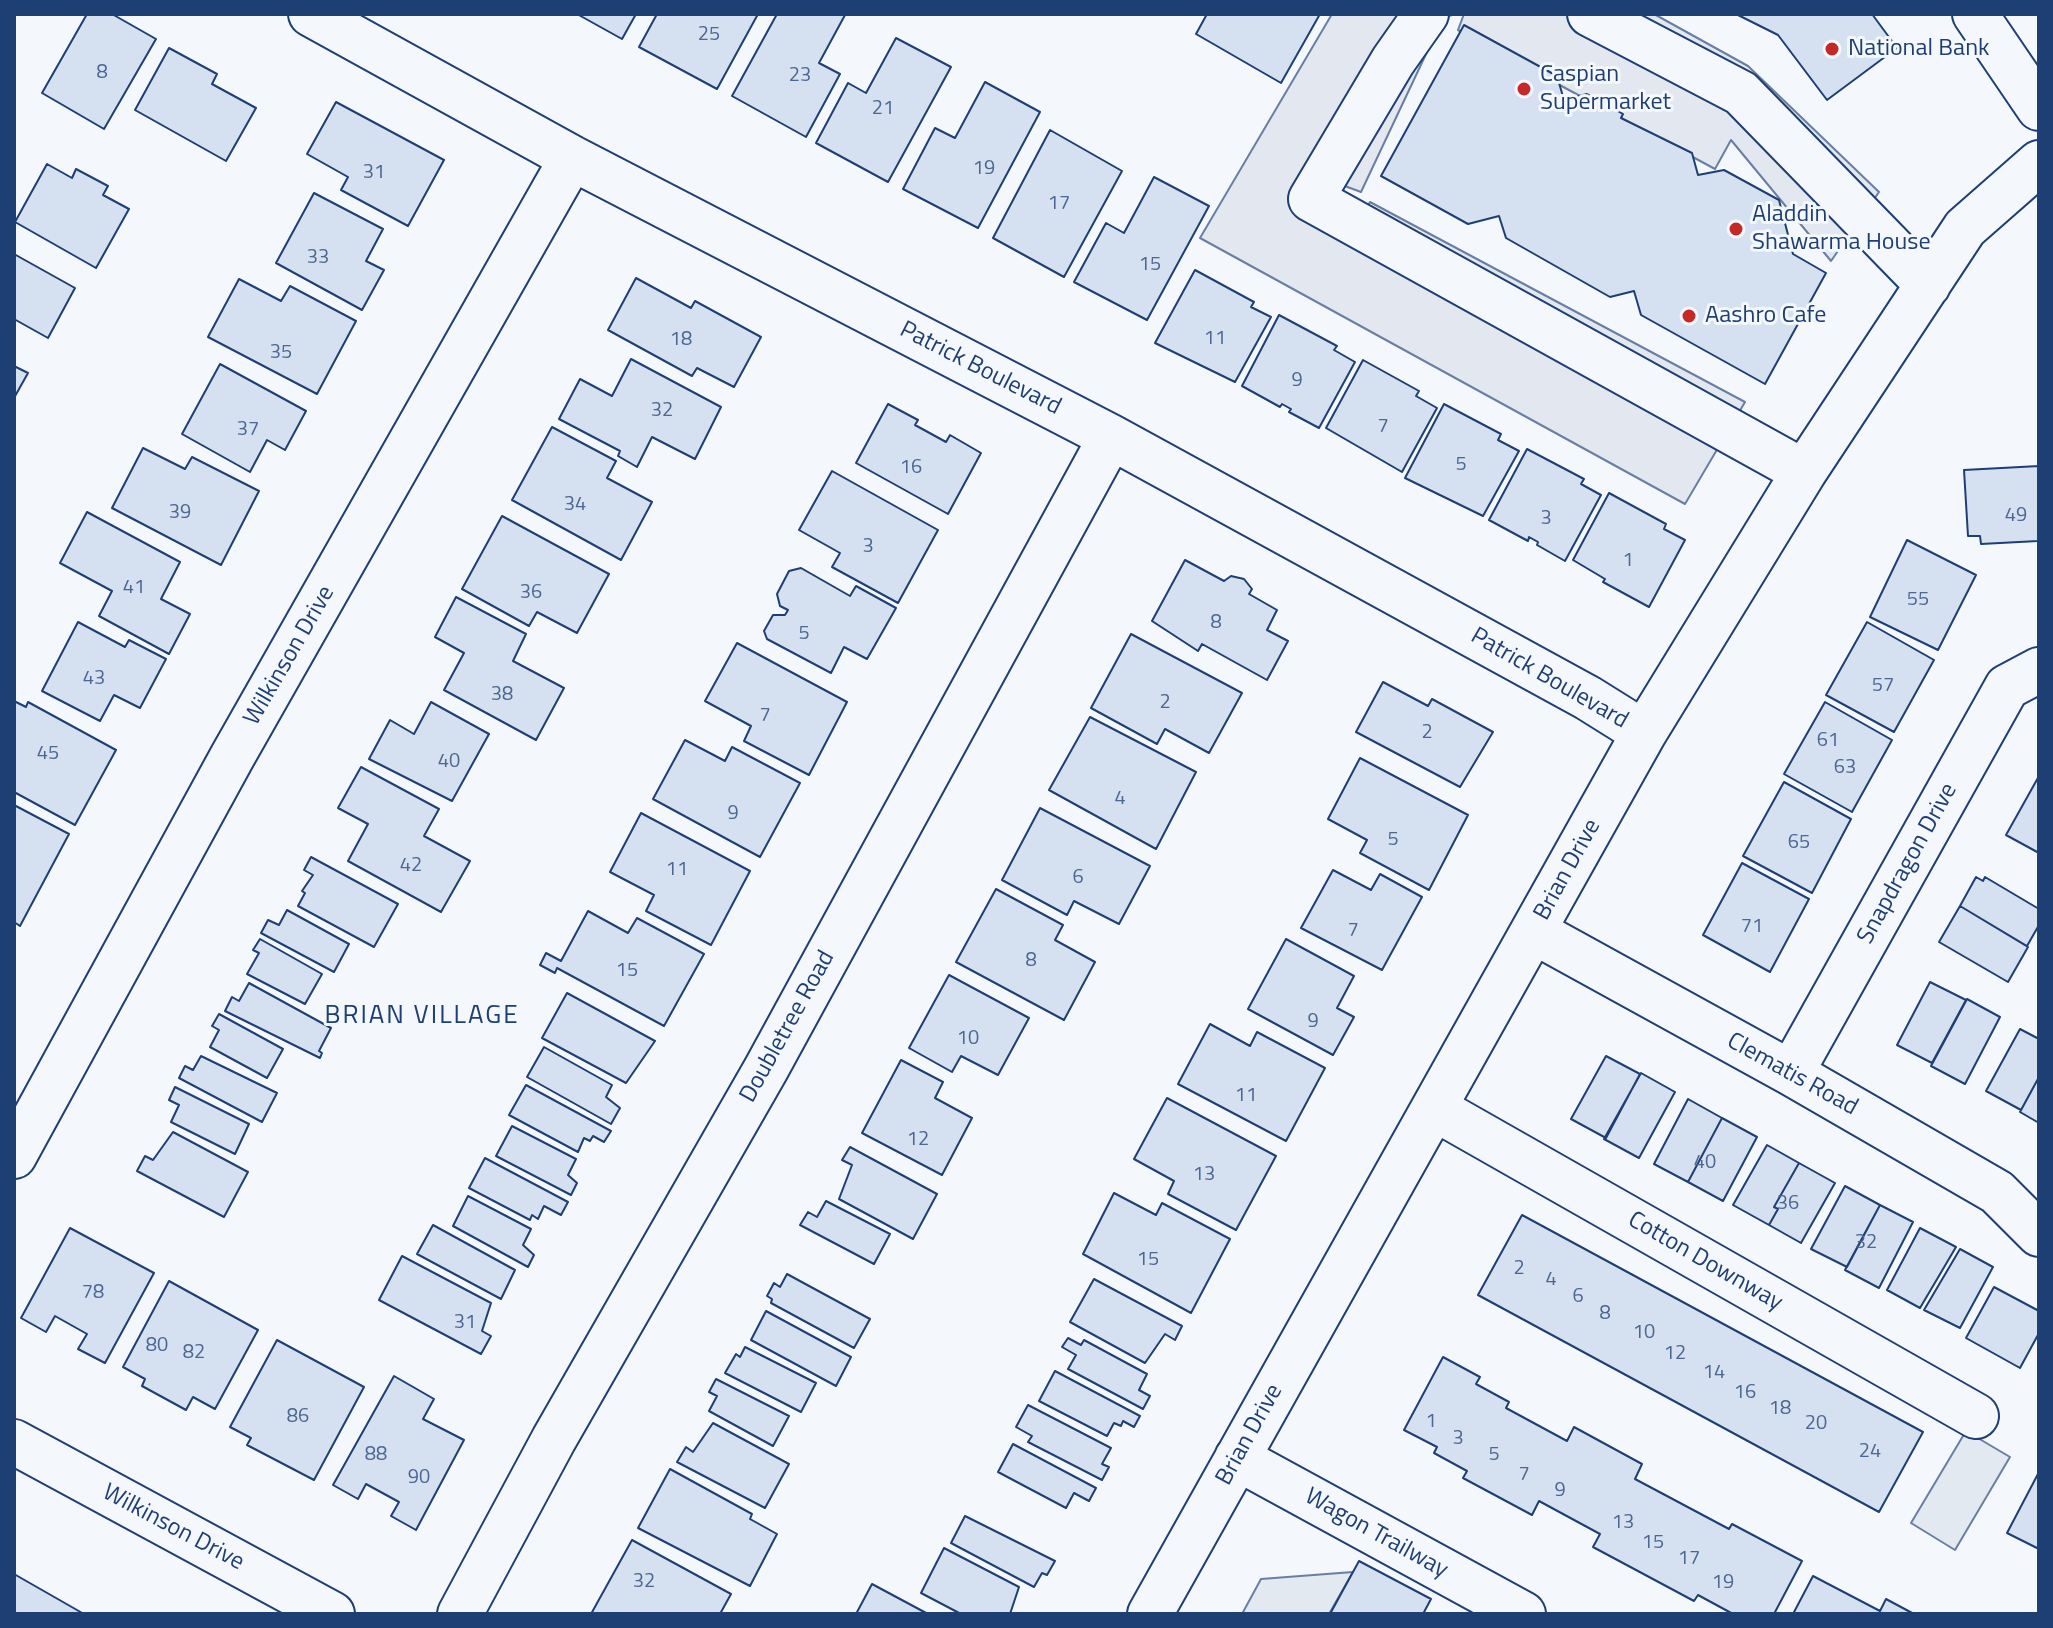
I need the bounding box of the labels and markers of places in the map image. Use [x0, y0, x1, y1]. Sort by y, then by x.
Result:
place label: National Bank [1848, 35, 1990, 63]
marker: National Bank [1823, 40, 1841, 58]
place label: Caspian Supermarket [1540, 61, 1671, 117]
marker: Caspian Supermarket [1515, 80, 1533, 98]
place label: Aladdin Shawarma House [1752, 201, 1931, 257]
marker: Aladdin Shawarma House [1727, 220, 1745, 238]
place label: Aashro Cafe [1705, 302, 1826, 330]
marker: Aashro Cafe [1680, 307, 1698, 325]

